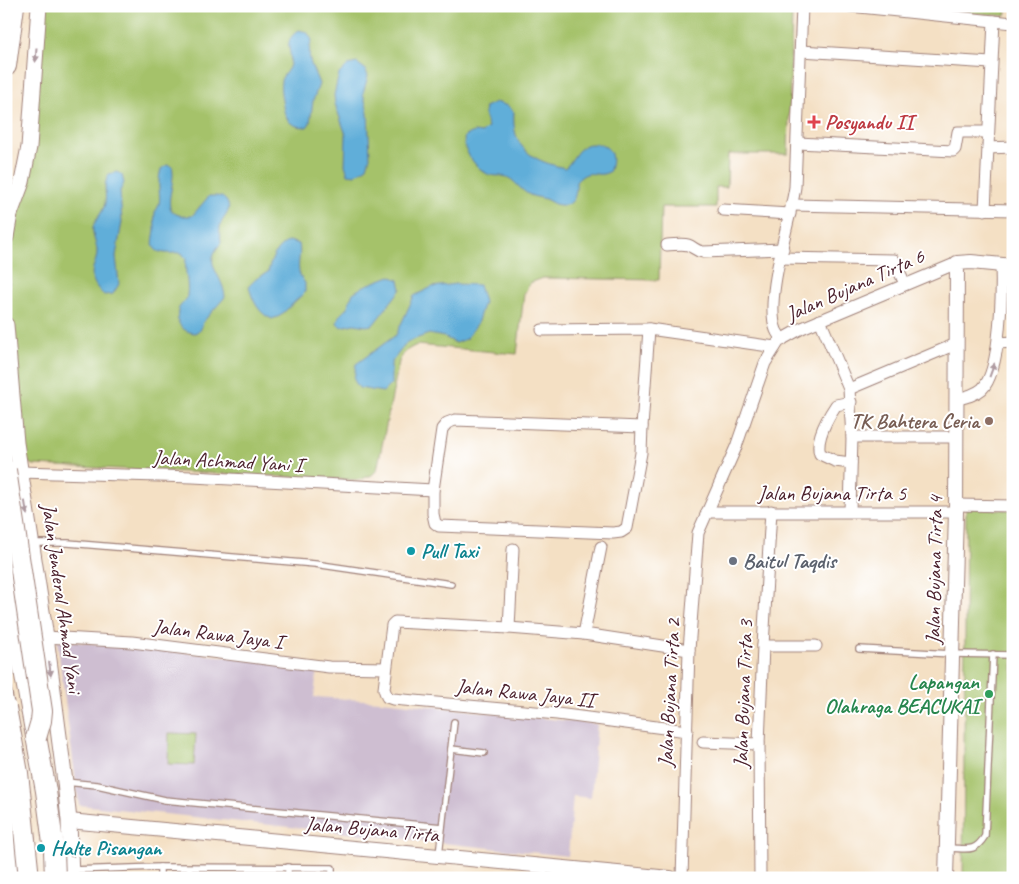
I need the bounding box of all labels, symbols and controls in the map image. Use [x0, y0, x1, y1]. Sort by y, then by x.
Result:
one-way arrow [32, 47, 40, 63]
place label: Posyandu II [825, 109, 918, 136]
marker: Posyandu II [807, 115, 821, 129]
street label: Jalan Bujana Tirta 6 [781, 243, 929, 328]
one-way arrow [988, 362, 996, 377]
place label: TK Bahtera Ceria [851, 408, 981, 434]
marker: TK Bahtera Ceria [983, 415, 995, 427]
street label: Jalan Achmad Yani I [152, 444, 308, 478]
street label: Jalan Bujana Tirta 5 [757, 480, 908, 506]
street label: Jalan Bujana Tirta 4 [920, 493, 948, 646]
one-way arrow [22, 500, 30, 516]
street label: Jalan Jenderal Ahmad Yani [36, 501, 89, 697]
place label: Pull Taxi [421, 538, 481, 564]
marker: Pull Taxi [405, 545, 417, 557]
place label: Baitul Taqdis [743, 548, 839, 574]
marker: Baitul Taqdis [727, 555, 739, 567]
street label: Jalan Rawa Jaya I [151, 613, 289, 655]
street label: Jalan Bujana Tirta 2 [652, 617, 686, 769]
street label: Jalan Bujana Tirta 3 [727, 618, 759, 770]
one-way arrow [47, 661, 55, 677]
place label: Lapangan Olahraga BEACUKAI [825, 669, 983, 719]
street label: Jalan Rawa Jaya II [454, 673, 600, 714]
marker: Lapangan Olahraga BEACUKAI [983, 688, 995, 700]
street label: Jalan Bujana Tirta [303, 810, 442, 848]
place label: Halte Pisangan [51, 835, 163, 861]
marker: Halte Pisangan [35, 842, 47, 854]

